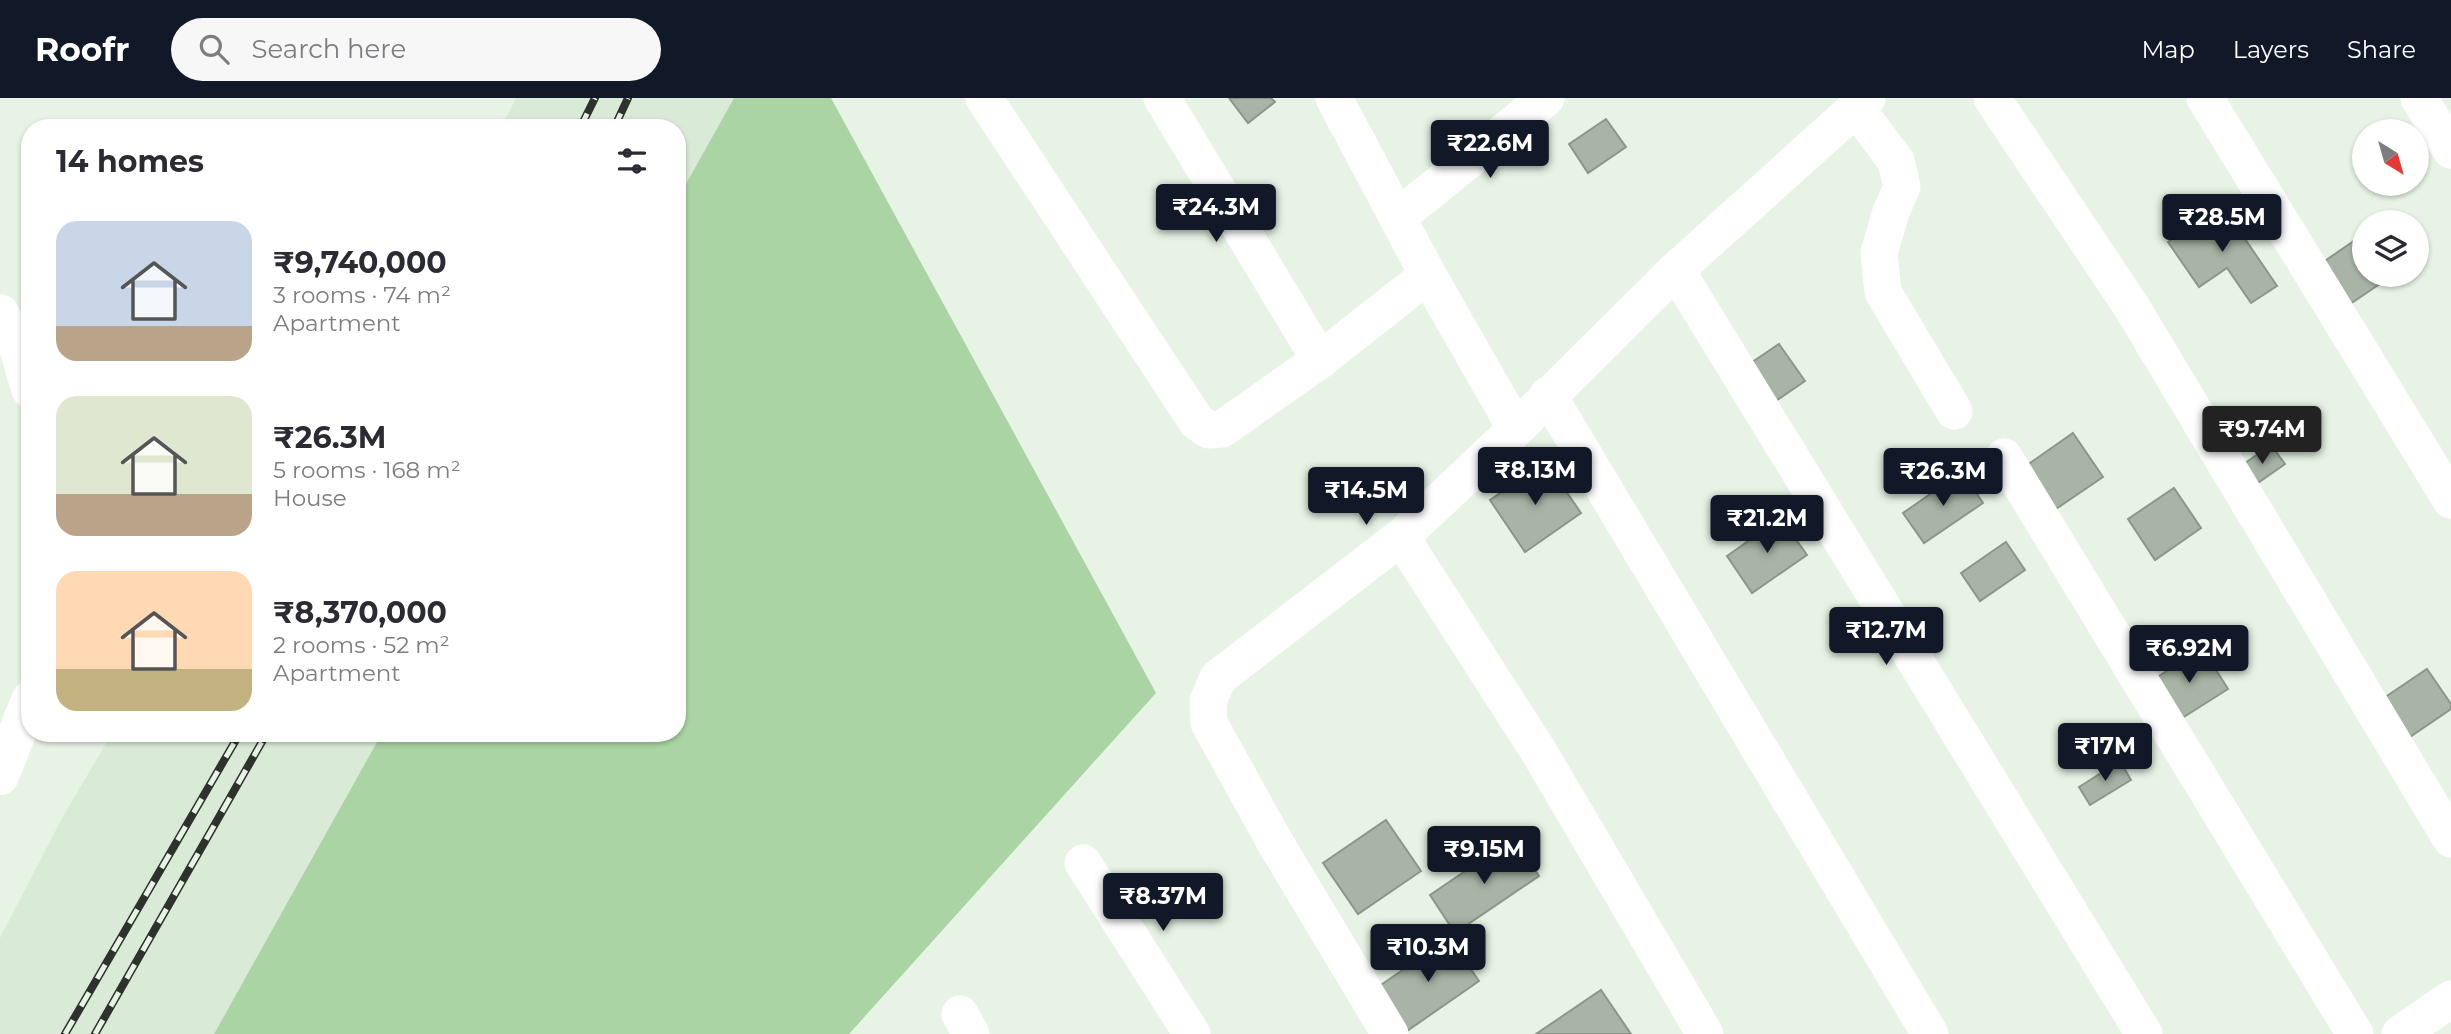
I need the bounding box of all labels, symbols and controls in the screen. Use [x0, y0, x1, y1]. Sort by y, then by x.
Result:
search box [171, 18, 661, 81]
text: Roofr [35, 29, 129, 69]
icon: search [195, 30, 233, 68]
text: Search here [251, 33, 406, 65]
text: Map [2141, 35, 2195, 64]
text: Layers [2233, 35, 2309, 64]
text: Share [2347, 35, 2416, 64]
north arrow [2352, 119, 2429, 196]
map controls [2352, 119, 2429, 287]
pin: ₹22.6M [1433, 120, 1547, 180]
text: ₹22.6M [1447, 129, 1533, 157]
icon: filters [613, 142, 651, 180]
text: 14 homes [56, 143, 204, 180]
pin: ₹24.3M [1159, 184, 1273, 244]
text: ₹24.3M [1172, 193, 1260, 221]
pin: ₹28.5M [2165, 194, 2279, 254]
text: ₹28.5M [2178, 203, 2266, 231]
button: layers [2352, 210, 2429, 287]
text: ₹9,740,000 [273, 244, 447, 281]
icon: home [112, 249, 196, 333]
text: 3 rooms · 74 m² [273, 281, 451, 309]
text: Apartment [273, 309, 401, 337]
pin: ₹9.74M [2205, 406, 2319, 466]
text: ₹9.74M [2218, 415, 2306, 443]
text: ₹26.3M [273, 419, 386, 456]
icon: home [112, 424, 196, 508]
pin: ₹8.13M [1478, 448, 1592, 507]
pin: ₹26.3M [1886, 448, 2000, 508]
text: 5 rooms · 168 m² [273, 456, 461, 484]
text: ₹8.13M [1494, 456, 1576, 484]
text: ₹26.3M [1900, 457, 1986, 485]
pin: ₹14.5M [1309, 468, 1423, 527]
text: ₹14.5M [1324, 476, 1408, 504]
text: House [273, 484, 347, 512]
pin: ₹21.2M [1710, 496, 1824, 555]
text: ₹21.2M [1726, 504, 1808, 532]
text: ₹8,370,000 [273, 594, 447, 631]
icon: home [112, 599, 196, 683]
pin: ₹12.7M [1829, 608, 1943, 667]
text: ₹12.7M [1845, 616, 1927, 644]
pin: ₹6.92M [2132, 626, 2246, 685]
text: 2 rooms · 52 m² [273, 631, 450, 659]
text: ₹6.92M [2145, 634, 2233, 662]
text: Apartment [273, 659, 401, 687]
pin: ₹17M [2064, 724, 2146, 783]
text: ₹17M [2074, 732, 2136, 760]
pin: ₹9.15M [1427, 826, 1541, 886]
text: ₹9.15M [1443, 835, 1525, 863]
pin: ₹8.37M [1106, 874, 1220, 933]
text: ₹8.37M [1119, 882, 1207, 910]
pin: ₹10.3M [1371, 924, 1485, 984]
text: ₹10.3M [1387, 933, 1469, 961]

